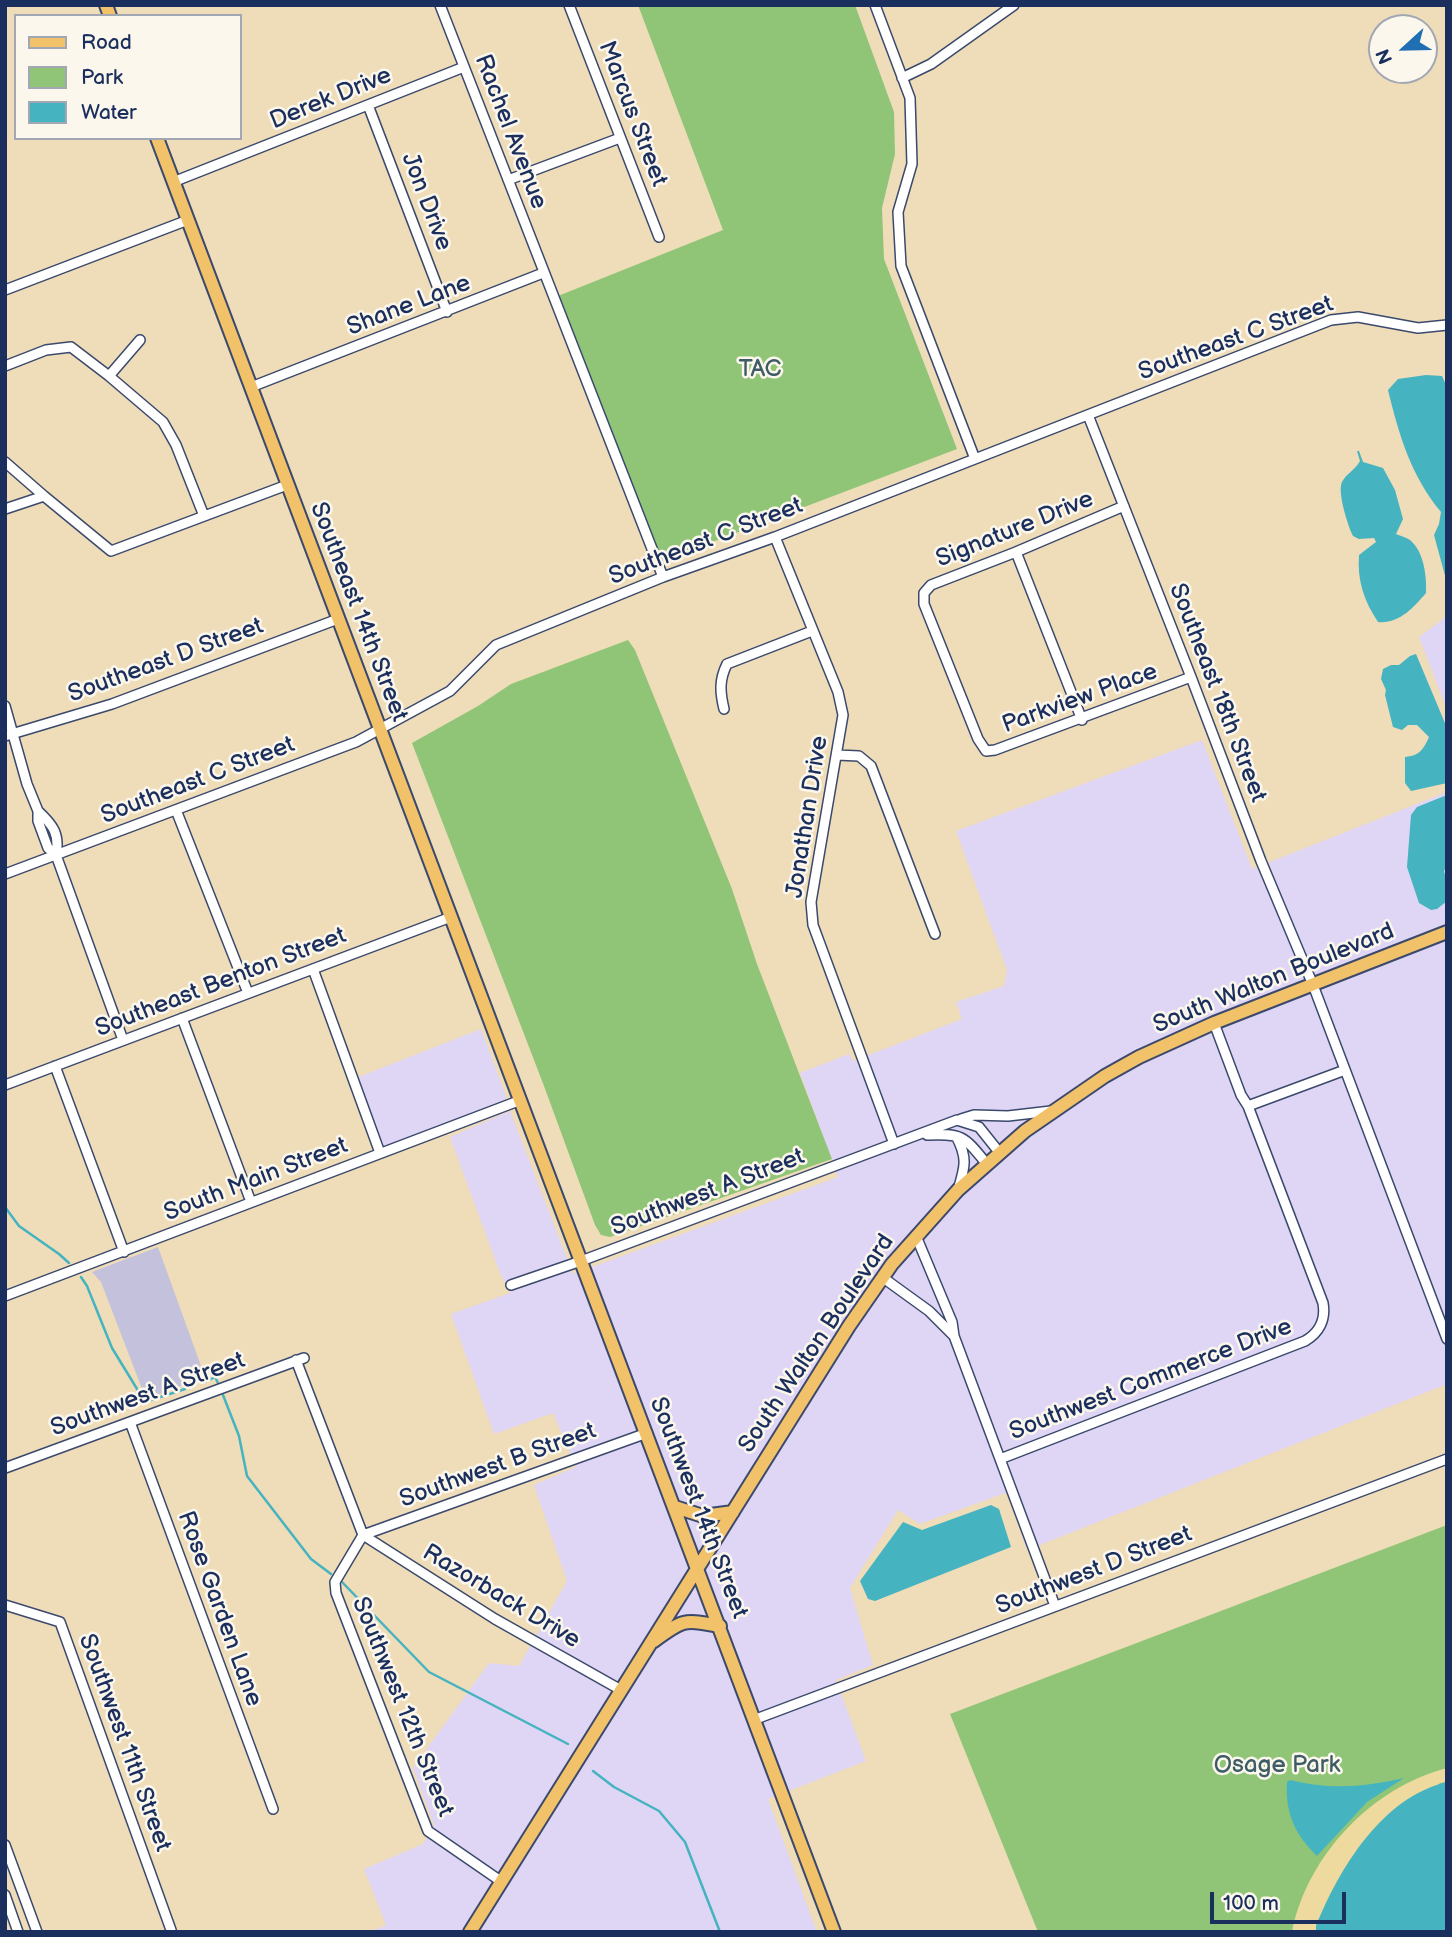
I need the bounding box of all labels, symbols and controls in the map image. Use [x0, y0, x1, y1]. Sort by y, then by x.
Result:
legend [14, 14, 242, 140]
north arrow [1368, 14, 1438, 84]
text: Road [81, 30, 132, 55]
street label: Marcus Street [591, 37, 673, 191]
text: N [1372, 45, 1398, 67]
street label: Rachel Avenue [467, 51, 553, 213]
street label: Derek Drive [266, 62, 396, 136]
text: Park [81, 65, 123, 90]
text: Water [81, 100, 137, 125]
street label: Jon Drive [394, 149, 458, 255]
street label: Shane Lane [343, 269, 475, 343]
street label: Southeast C Street [1135, 290, 1337, 388]
park label: TAC [738, 356, 782, 384]
street label: Signature Drive [932, 485, 1098, 575]
street label: Southeast C Street [605, 492, 807, 592]
street label: Southeast 14th Street [303, 498, 413, 726]
street label: Southeast 18th Street [1162, 580, 1272, 806]
street label: Southeast D Street [65, 612, 267, 710]
street label: Parkview Place [999, 658, 1161, 740]
street label: Southeast C Street [97, 731, 299, 831]
street label: Jonathan Drive [781, 734, 835, 900]
street label: South Walton Boulevard [1149, 917, 1399, 1041]
street label: Southeast Benton Street [92, 922, 350, 1044]
street label: South Main Street [160, 1132, 352, 1228]
street label: Southwest A Street [607, 1143, 809, 1243]
street label: South Walton Boulevard [733, 1229, 901, 1459]
street label: Southwest Commerce Drive [1006, 1313, 1296, 1447]
street label: Southwest A Street [47, 1346, 249, 1444]
street label: Southwest 14th Street [643, 1393, 753, 1623]
street label: Southwest B Street [396, 1417, 600, 1515]
street label: Rose Garden Lane [170, 1508, 268, 1710]
street label: Southwest D Street [992, 1520, 1196, 1622]
street label: Razorback Drive [417, 1539, 585, 1655]
street label: Southwest 12th Street [345, 1593, 459, 1821]
street label: Southwest 11th Street [71, 1630, 177, 1856]
park label: Osage Park [1214, 1752, 1340, 1780]
scale bar [1214, 1878, 1350, 1922]
text: 100 m [1223, 1891, 1279, 1916]

